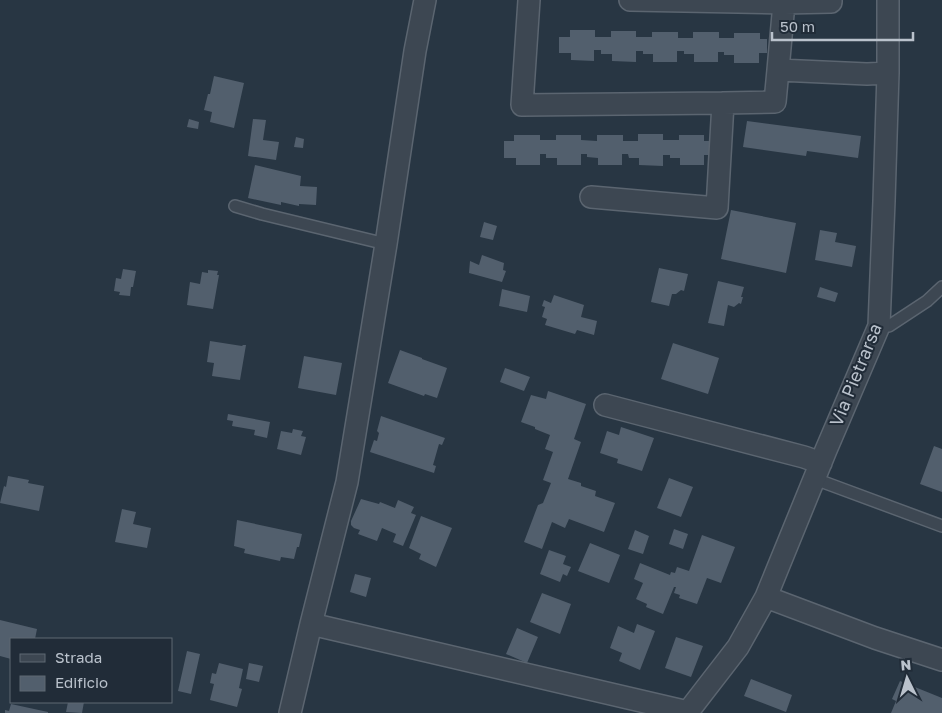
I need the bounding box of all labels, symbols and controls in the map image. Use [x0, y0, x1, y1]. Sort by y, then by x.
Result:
scale bar [772, 10, 913, 42]
text: 50 m [780, 17, 815, 35]
street label: Via Pietrarsa [824, 320, 886, 430]
legend [10, 638, 172, 703]
text: Strada [55, 648, 102, 666]
north arrow [882, 653, 932, 703]
text: N [900, 656, 912, 673]
text: Edificio [55, 673, 108, 691]

